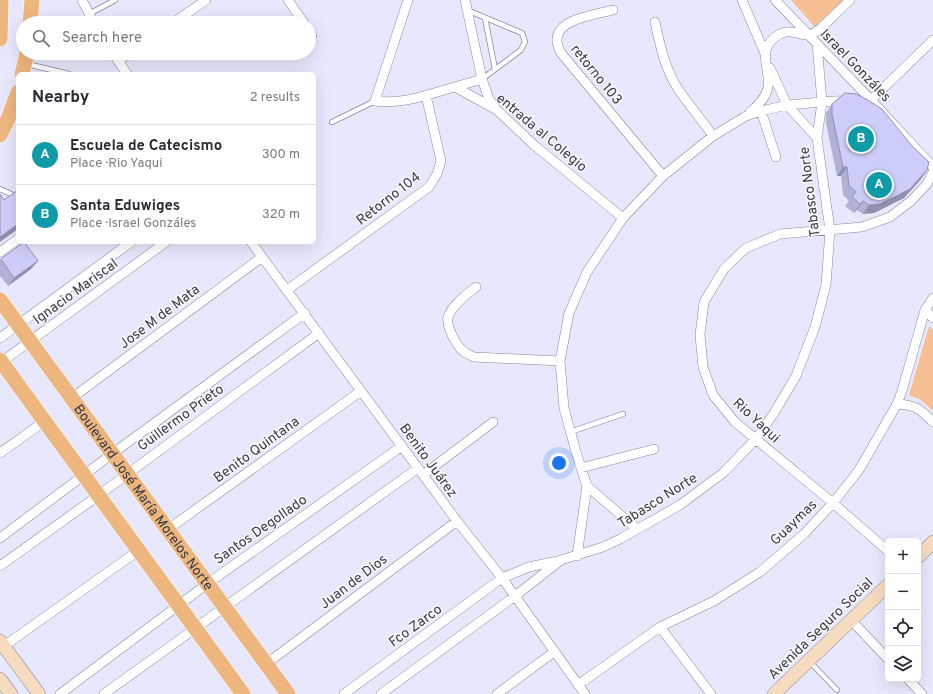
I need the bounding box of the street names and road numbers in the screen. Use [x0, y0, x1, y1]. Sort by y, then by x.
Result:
street label: Israel Gonzáles [816, 26, 894, 106]
street label: retorno 103 [566, 41, 625, 109]
street label: entrada al Colegio [492, 90, 590, 176]
street label: Tabasco Norte [797, 146, 824, 238]
street label: Retorno 104 [353, 169, 424, 230]
street label: Ignacio Mariscal [30, 256, 122, 329]
street label: Jose M de Mata [116, 281, 203, 353]
street label: Guillermo Prieto [134, 381, 228, 455]
street label: Rio Yaqui [729, 395, 783, 447]
street label: Boulevard José María Morelos Norte [69, 401, 216, 594]
street label: Benito Quintana [211, 413, 303, 487]
street label: Benito Juárez [395, 421, 460, 501]
street label: Tabasco Norte [615, 470, 701, 533]
street label: Santos Degollado [211, 492, 311, 569]
street label: Guaymas [767, 497, 821, 549]
street label: Juan de Dios [317, 551, 391, 613]
street label: Avenida Seguro Social [765, 575, 877, 684]
street label: Fco Zarco [386, 601, 446, 651]

